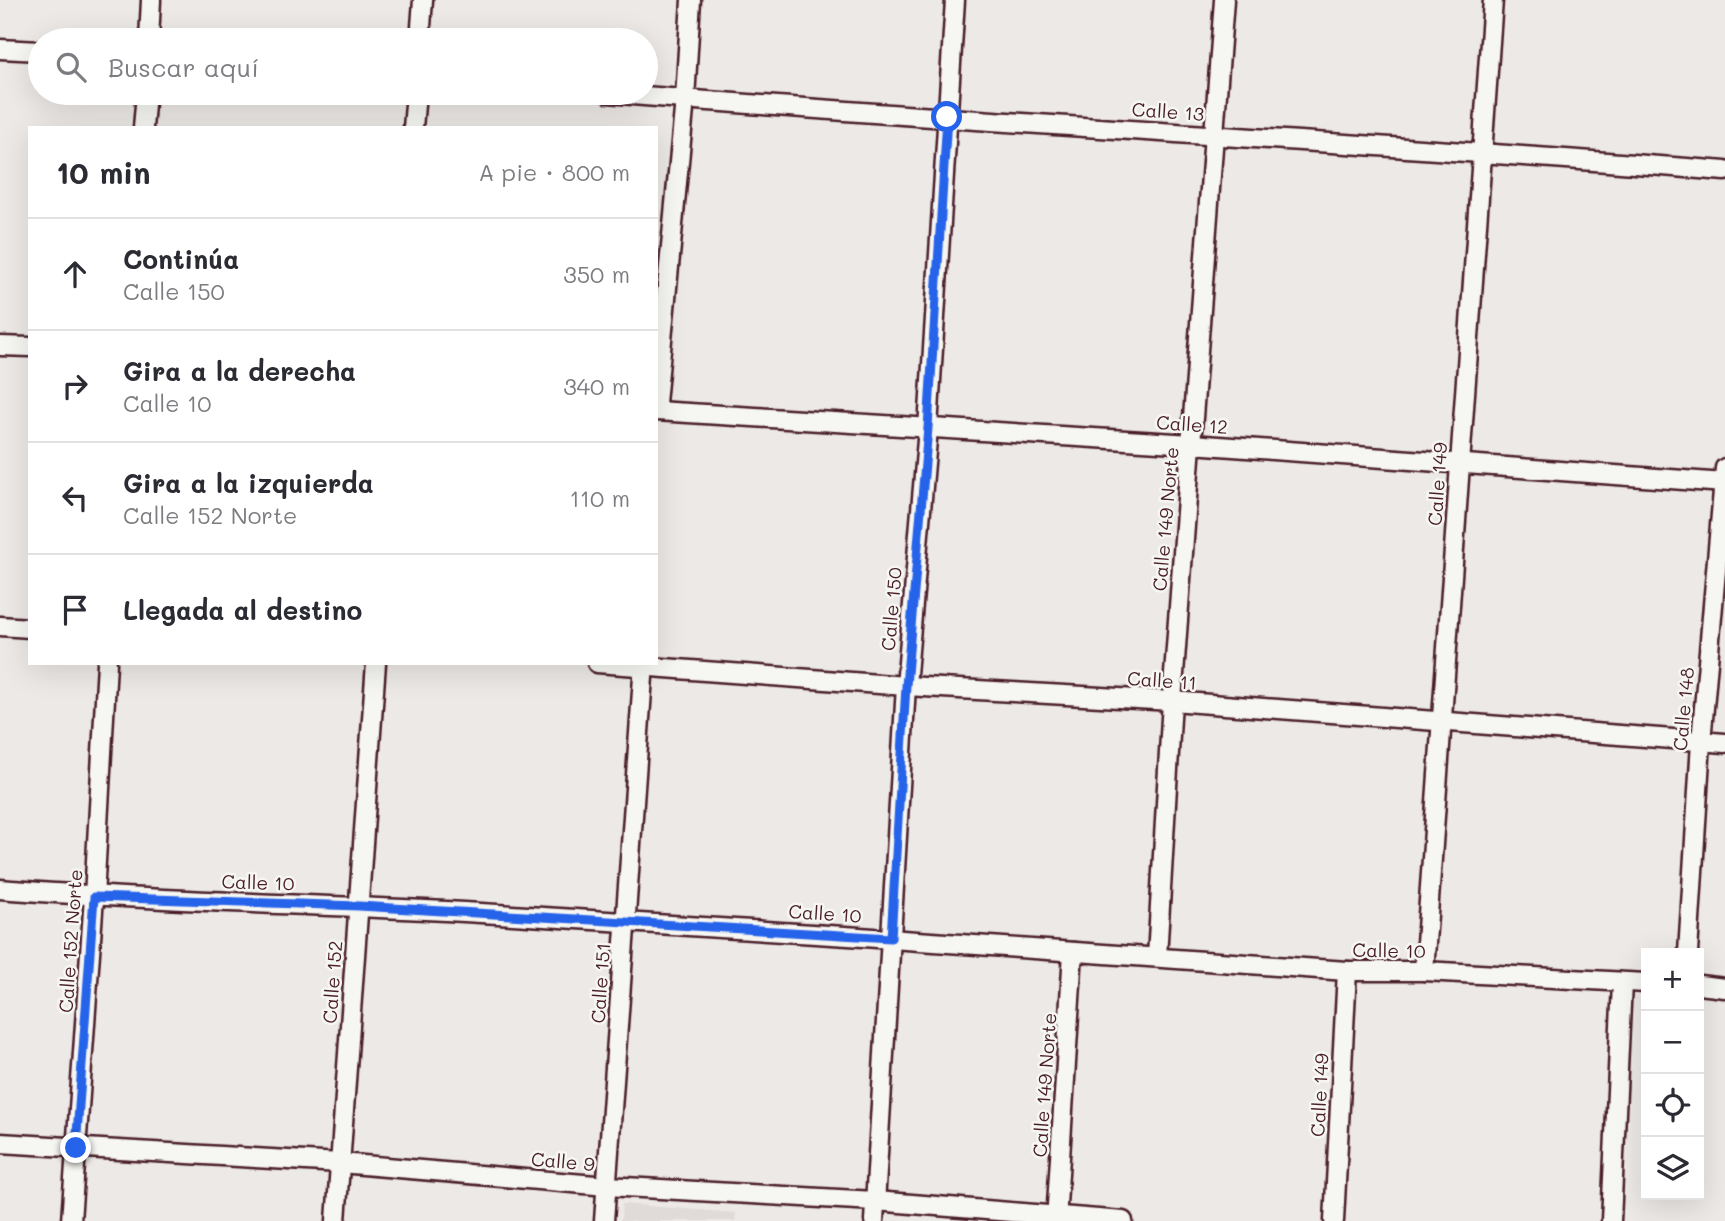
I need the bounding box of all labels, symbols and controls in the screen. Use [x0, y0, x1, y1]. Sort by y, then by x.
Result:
search box [28, 28, 658, 105]
icon: search [52, 48, 90, 86]
text: Buscar aquí [108, 50, 259, 84]
street label: Calle 13 [1131, 96, 1205, 126]
route start [931, 101, 962, 132]
text: 10 min [56, 152, 151, 192]
text: A pie · 800 m [479, 157, 630, 187]
text: Continúa [123, 242, 239, 276]
icon: ahead [56, 255, 94, 293]
text: 350 m [563, 259, 630, 289]
text: Calle 150 [123, 276, 225, 306]
text: Gira a la derecha [123, 354, 356, 388]
icon: right [56, 367, 94, 405]
text: 340 m [563, 371, 630, 401]
text: Calle 10 [123, 388, 211, 418]
street label: Calle 12 [1155, 409, 1229, 439]
street label: Calle 149 [1422, 441, 1452, 527]
street label: Calle 149 Norte [1146, 446, 1184, 592]
text: Gira a la izquierda [123, 466, 374, 500]
icon: left [56, 479, 94, 517]
text: 110 m [570, 483, 630, 513]
text: Calle 152 Norte [123, 500, 297, 530]
street label: Calle 150 [875, 566, 907, 652]
icon: arrive [56, 591, 94, 629]
text: Llegada al destino [123, 593, 362, 627]
street label: Calle 11 [1126, 665, 1198, 695]
street label: Calle 148 [1667, 666, 1699, 752]
street label: Calle 152 Norte [53, 868, 87, 1014]
street label: Calle 10 [221, 868, 295, 896]
street label: Calle 10 [788, 898, 863, 928]
street label: Calle 10 [1352, 937, 1426, 963]
street label: Calle 152 [317, 940, 347, 1024]
street label: Calle 151 [585, 942, 615, 1024]
map controls [1641, 948, 1704, 1200]
button: + [1641, 948, 1704, 1011]
button: − [1641, 1011, 1704, 1074]
street label: Calle 149 Norte [1026, 1012, 1062, 1158]
street label: Calle 149 [1304, 1053, 1334, 1137]
button: locate [1641, 1074, 1704, 1137]
route end [60, 1132, 91, 1163]
button: layers [1641, 1137, 1704, 1200]
street label: Calle 9 [530, 1146, 596, 1176]

